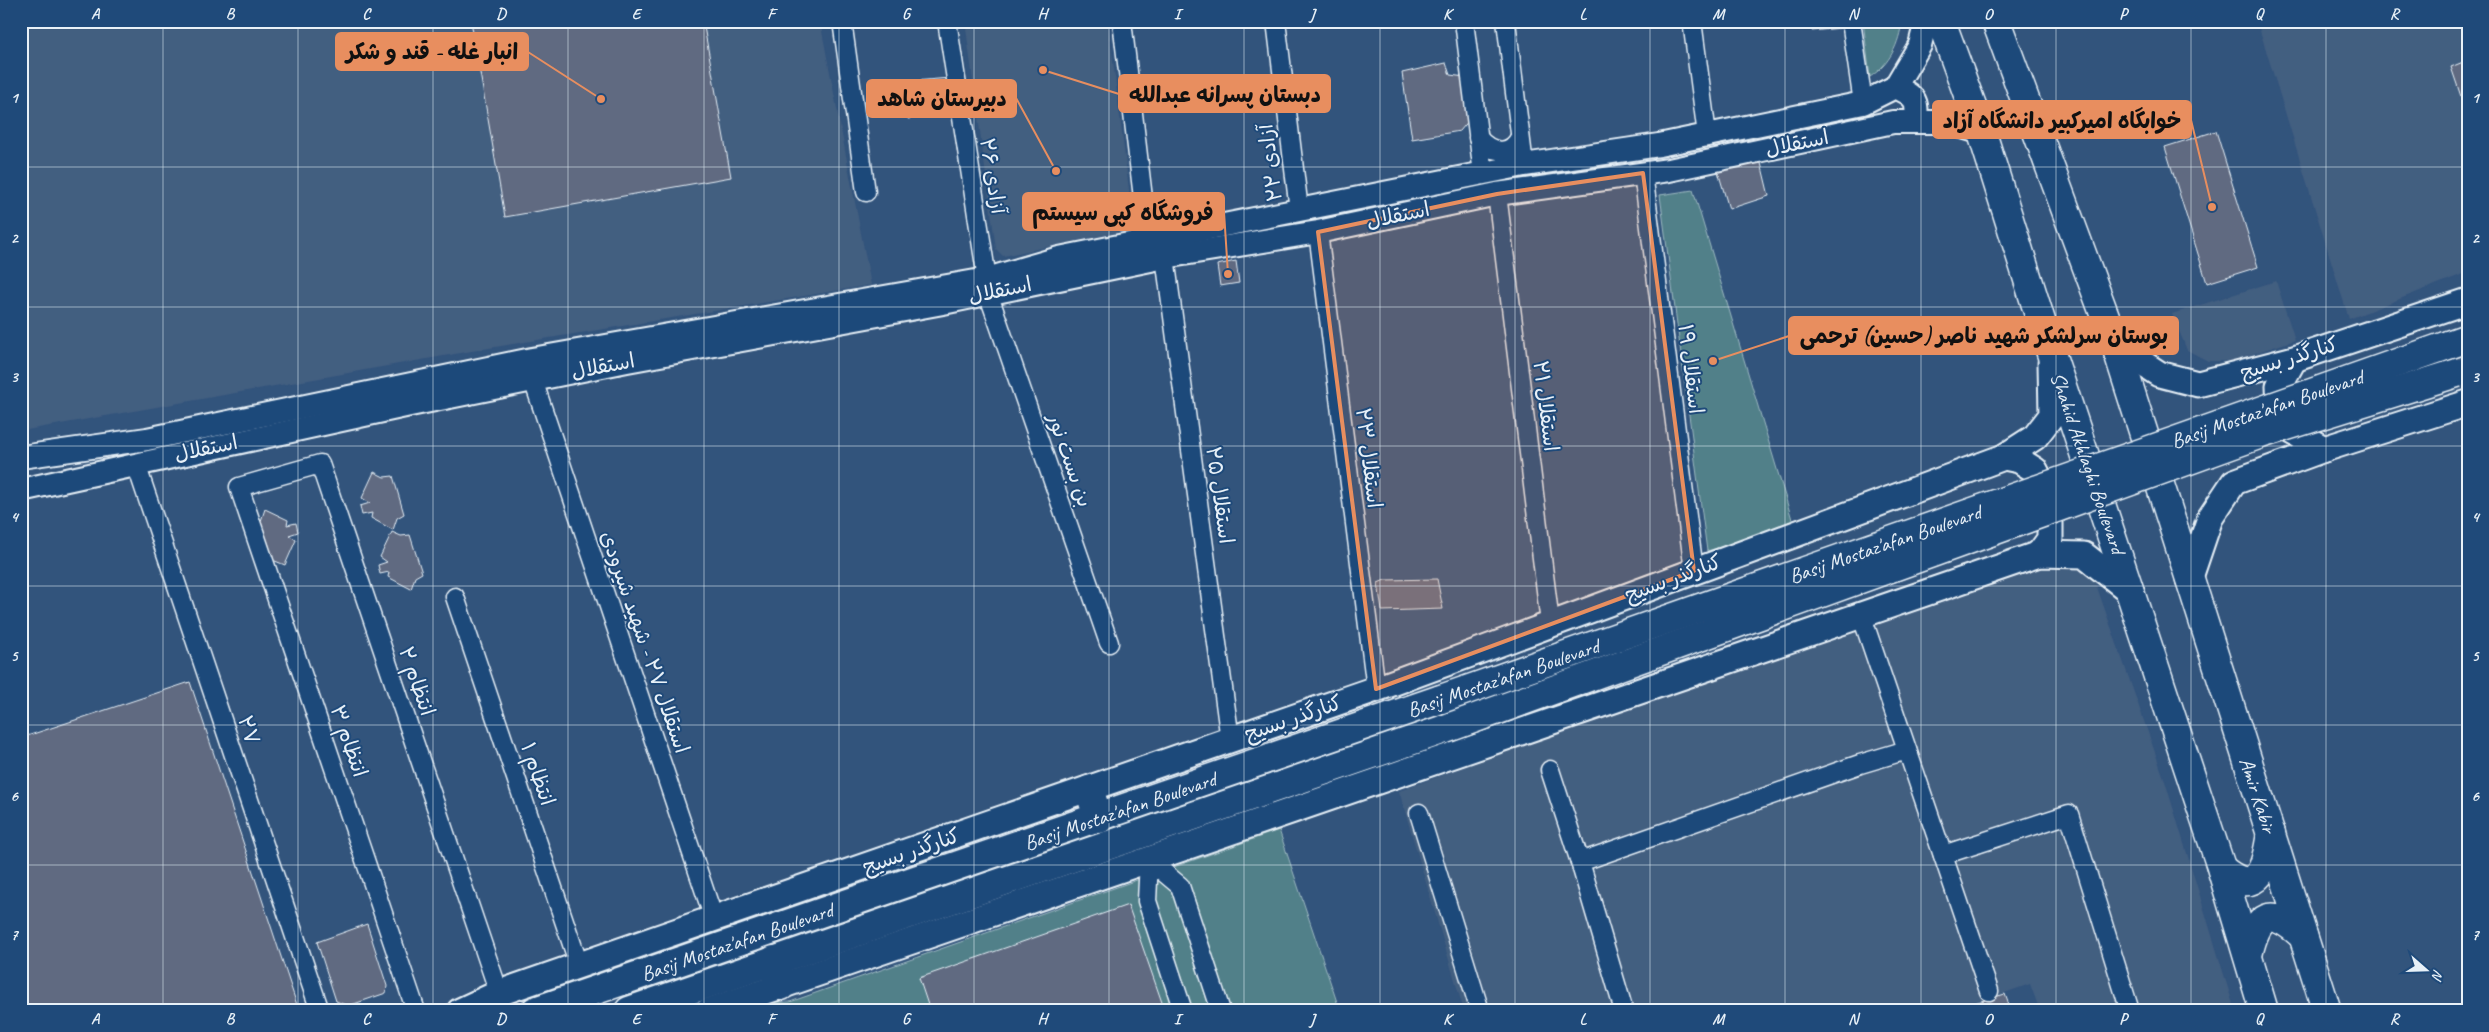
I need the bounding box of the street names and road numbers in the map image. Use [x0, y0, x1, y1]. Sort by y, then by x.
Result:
street label: آزادی ۲۲ [1252, 122, 1288, 203]
street label: استقلال [1763, 124, 1831, 162]
street label: آزادی ۲۶ [974, 136, 1012, 217]
street label: استقلال [1364, 196, 1432, 234]
street label: استقلال [966, 271, 1034, 309]
street label: استقلال ۱۹ [1673, 323, 1709, 415]
street label: کنارگذر بسیج [2237, 331, 2342, 386]
street label: استقلال [569, 347, 637, 385]
street label: استقلال ۲۱ [1528, 359, 1564, 453]
street label: Basij Mostaz'afan Boulevard [2167, 363, 2369, 454]
street label: Shahid Akhlaghi Boulevard [2045, 369, 2132, 560]
street label: استقلال ۲۳ [1350, 406, 1388, 510]
street label: بن بست نور [1041, 409, 1098, 511]
street label: استقلال [172, 429, 240, 467]
street label: استقلال ۲۵ [1200, 445, 1240, 545]
street label: Basij Mostaz'afan Boulevard [1785, 498, 1987, 589]
street label: استقلال ۲۷ - شهید شیرودی [595, 527, 695, 757]
street label: کنارگذر بسیج [1621, 548, 1725, 608]
street label: Basij Mostaz'afan Boulevard [1403, 632, 1605, 723]
street label: انتظام ۲ [390, 643, 441, 720]
street label: کنارگذر بسیج [1241, 689, 1345, 748]
street label: انتظام ۳ [322, 702, 373, 781]
street label: ۲۷ [232, 712, 266, 748]
street label: انتظام ۱ [512, 739, 561, 810]
street label: Amir Kabir [2234, 754, 2283, 838]
street label: Basij Mostaz'afan Boulevard [1020, 765, 1222, 856]
street label: کنارگذر بسیج [859, 822, 963, 881]
street label: Basij Mostaz'afan Boulevard [637, 896, 839, 987]

